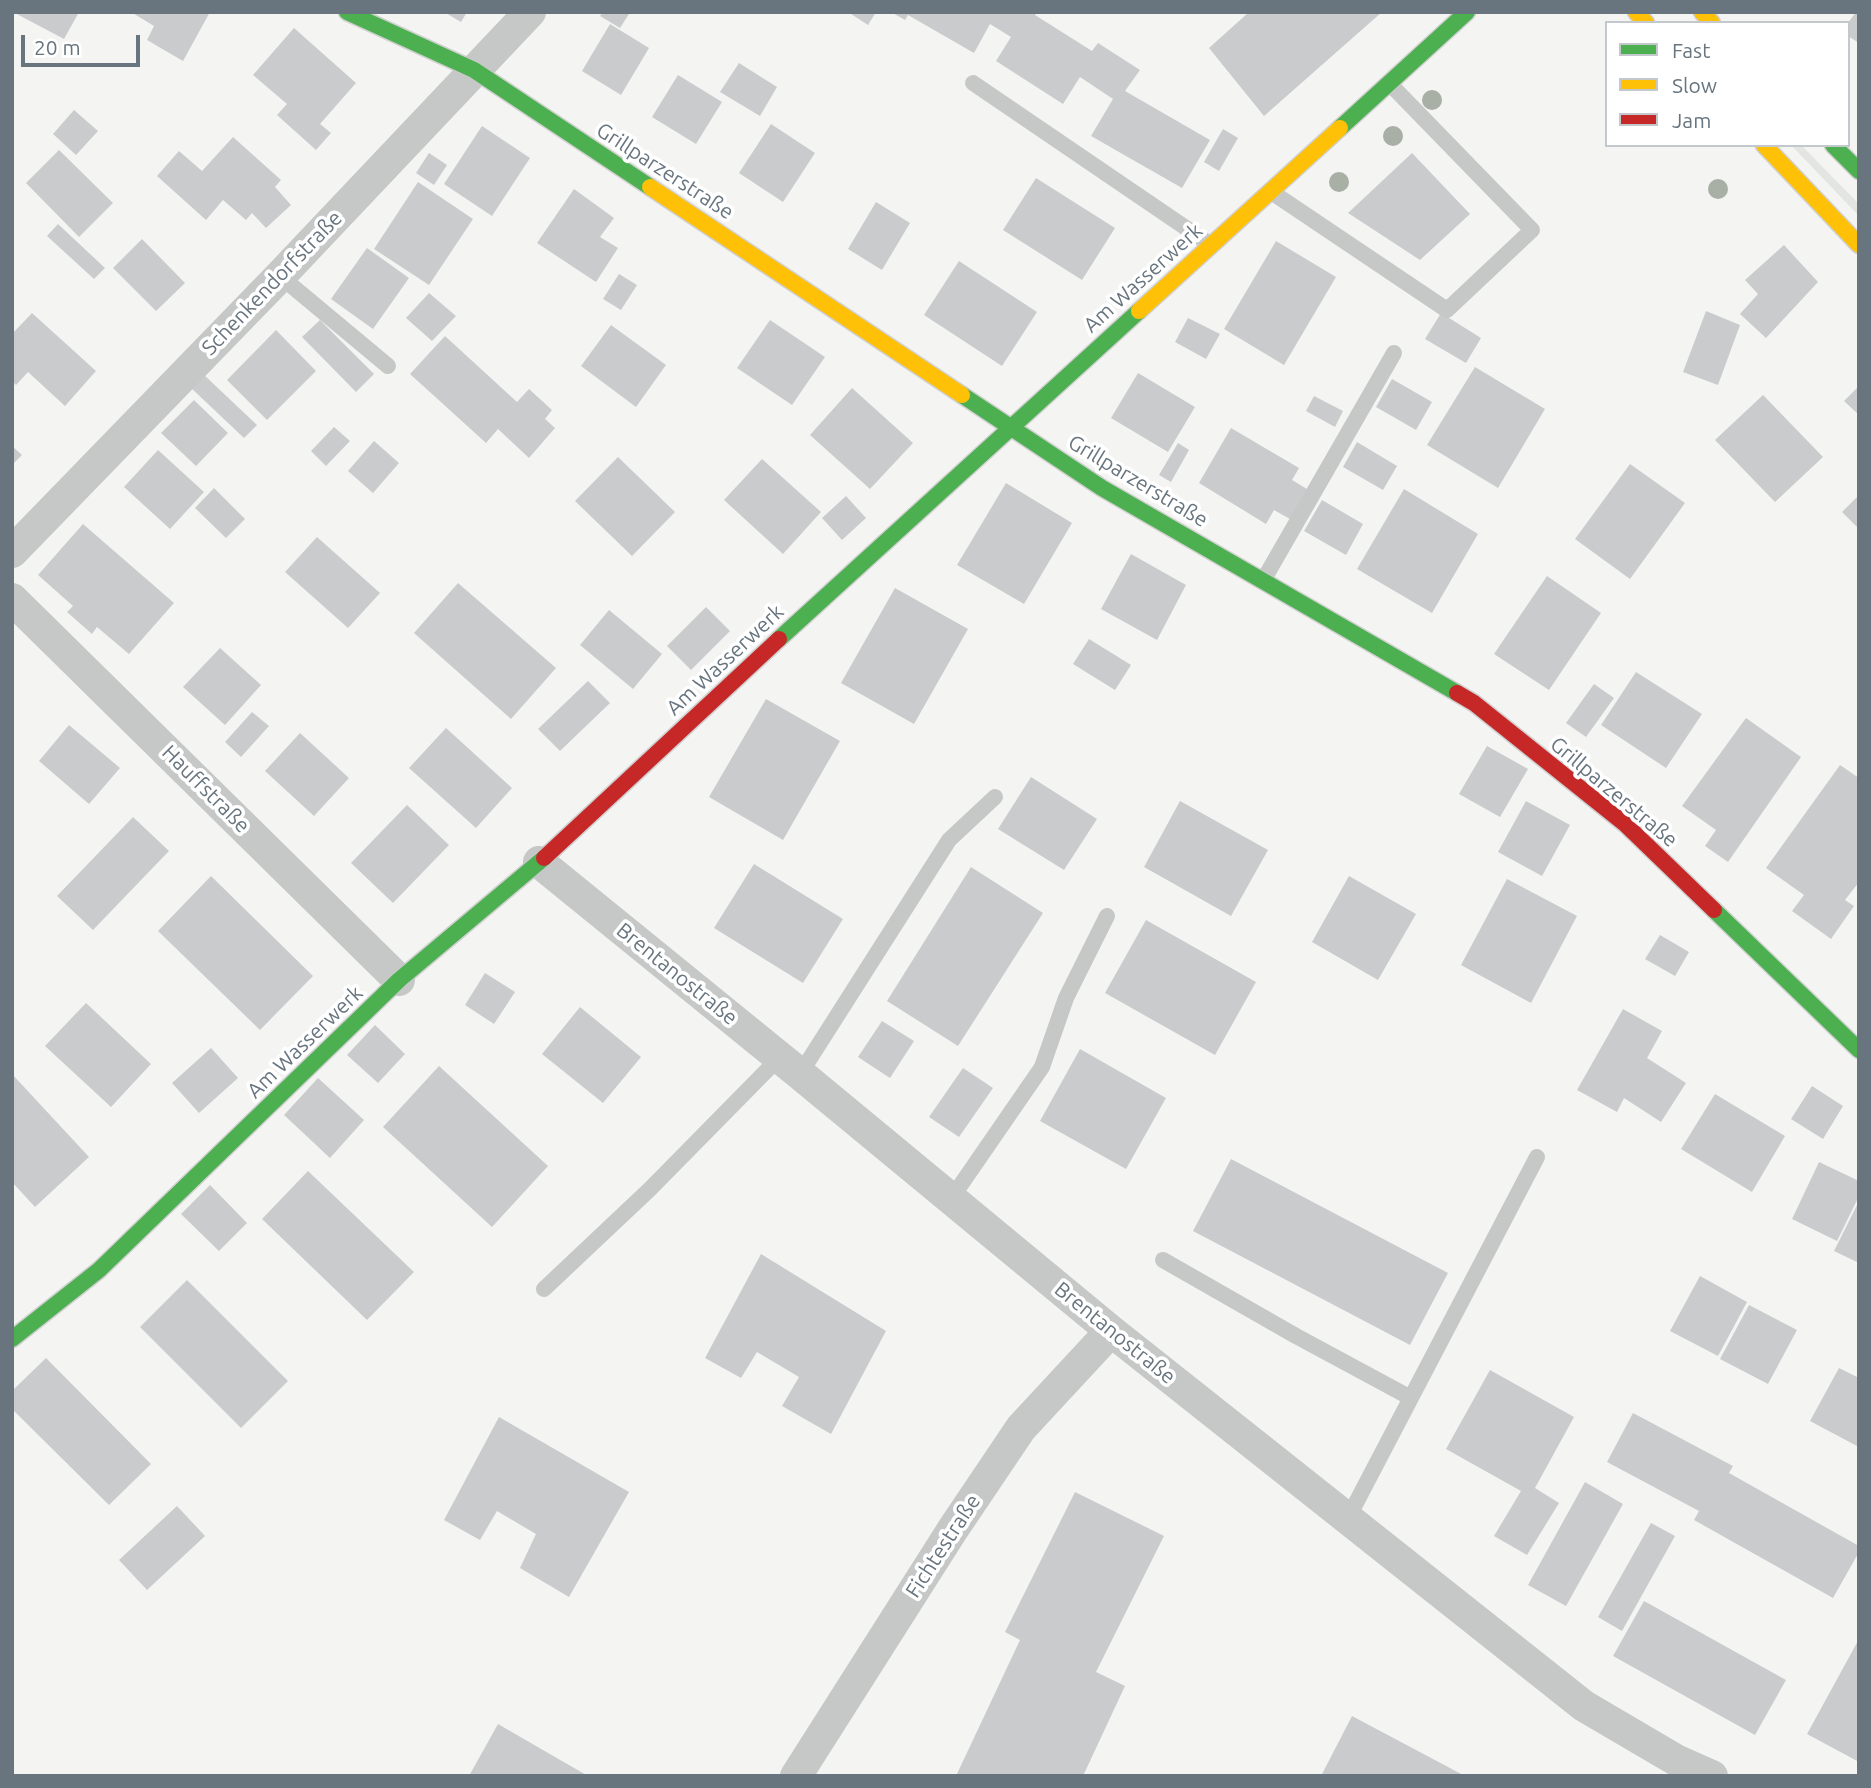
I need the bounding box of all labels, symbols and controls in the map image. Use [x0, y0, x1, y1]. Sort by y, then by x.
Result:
scale bar [24, 21, 144, 65]
legend [1605, 21, 1850, 147]
text: 20 m [34, 35, 81, 59]
text: Fast [1672, 38, 1710, 62]
text: Slow [1672, 73, 1717, 97]
text: Jam [1672, 108, 1711, 132]
street label: Grillparzerstraße [592, 117, 738, 225]
street label: Schenkendorfstraße [197, 206, 347, 360]
street label: Am Wasserwerk [1078, 218, 1208, 338]
street label: Grillparzerstraße [1064, 429, 1212, 533]
street label: Am Wasserwerk [661, 599, 789, 721]
street label: Grillparzerstraße [1545, 731, 1683, 853]
street label: Hauffstraße [157, 740, 255, 838]
street label: Brentanostraße [611, 917, 743, 1031]
street label: Am Wasserwerk [242, 980, 368, 1104]
street label: Brentanostraße [1049, 1276, 1181, 1390]
street label: Fichtestraße [900, 1490, 986, 1602]

